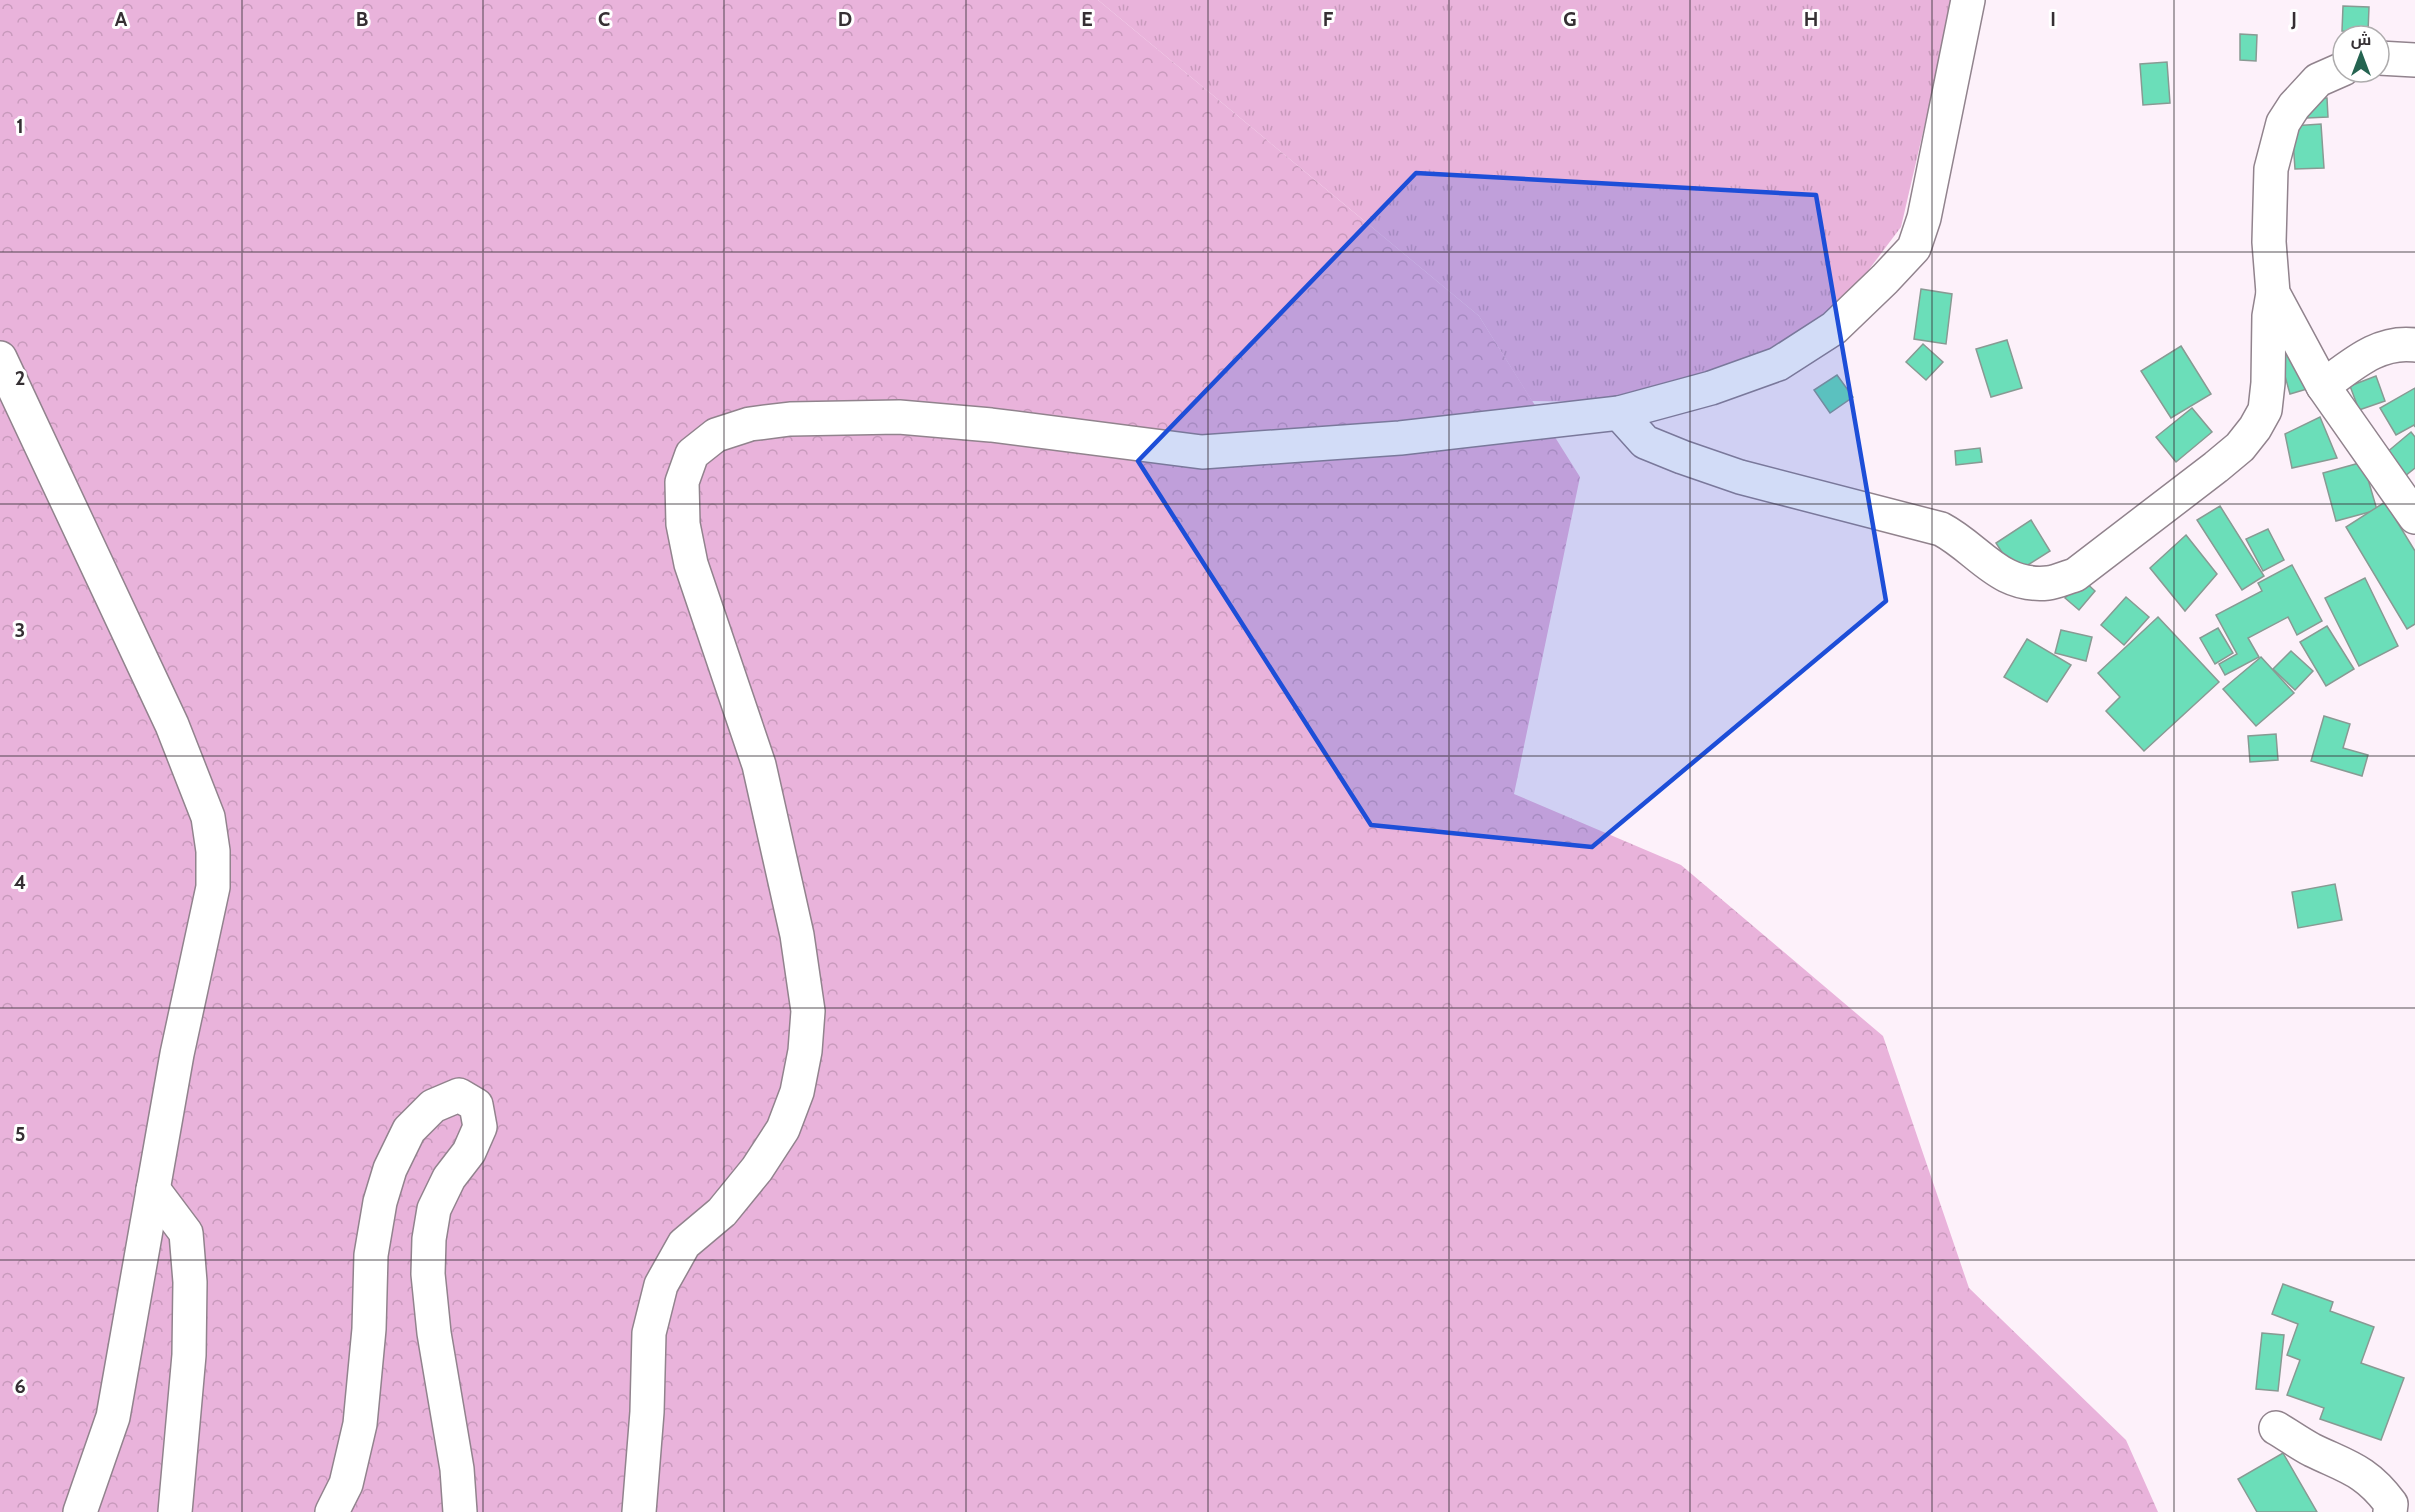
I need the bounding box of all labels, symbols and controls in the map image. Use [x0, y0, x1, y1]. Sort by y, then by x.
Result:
text: A [115, 7, 128, 31]
text: B [356, 7, 368, 31]
text: C [598, 7, 610, 31]
text: D [838, 7, 852, 31]
text: E [1081, 7, 1093, 31]
text: F [1323, 7, 1334, 31]
text: G [1563, 7, 1577, 31]
text: H [1804, 7, 1818, 31]
text: I [2050, 7, 2056, 31]
text: J [2290, 7, 2297, 31]
north arrow [2331, 24, 2391, 84]
text: ش [2351, 30, 2371, 49]
text: 1 [16, 114, 24, 138]
text: 2 [15, 366, 25, 390]
text: 3 [15, 618, 25, 642]
text: 4 [14, 870, 26, 894]
text: 5 [15, 1122, 25, 1146]
text: 6 [14, 1374, 26, 1398]

